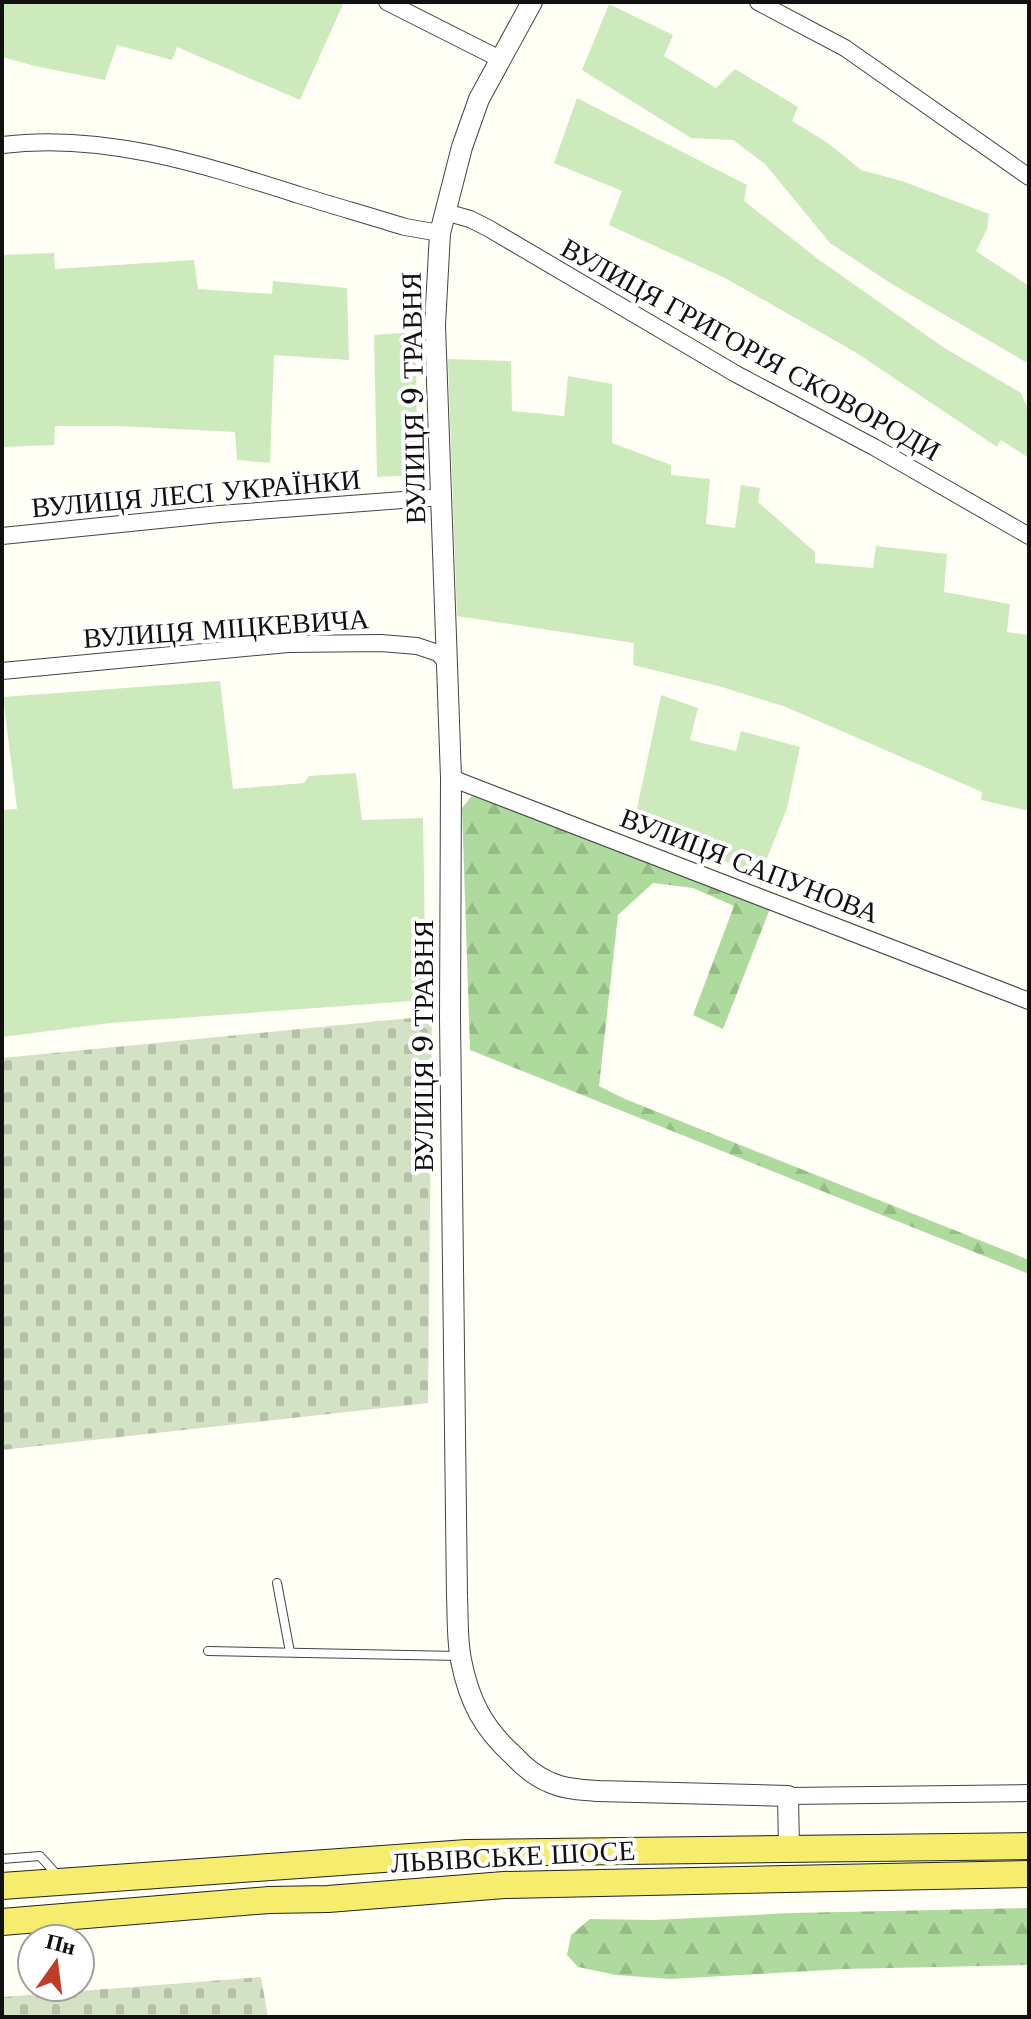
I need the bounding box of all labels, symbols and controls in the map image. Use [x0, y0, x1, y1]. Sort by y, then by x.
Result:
street label: ВУЛИЦЯ ГРИГОРІЯ СКОВОРОДИ [555, 230, 947, 469]
street label: ВУЛИЦЯ 9 ТРАВНЯ [394, 272, 433, 524]
street label: ВУЛИЦЯ ЛЕСІ УКРАЇНКИ [30, 462, 362, 525]
street label: ВУЛИЦЯ МІЦКЕВИЧА [82, 601, 371, 656]
street label: ВУЛИЦЯ САПУНОВА [615, 800, 885, 931]
street label: ВУЛИЦЯ 9 ТРАВНЯ [406, 920, 441, 1172]
street label: ЛЬВІВСЬКЕ ШОСЕ [390, 1833, 636, 1880]
north arrow [16, 1923, 96, 2003]
text: Пн [43, 1927, 79, 1961]

